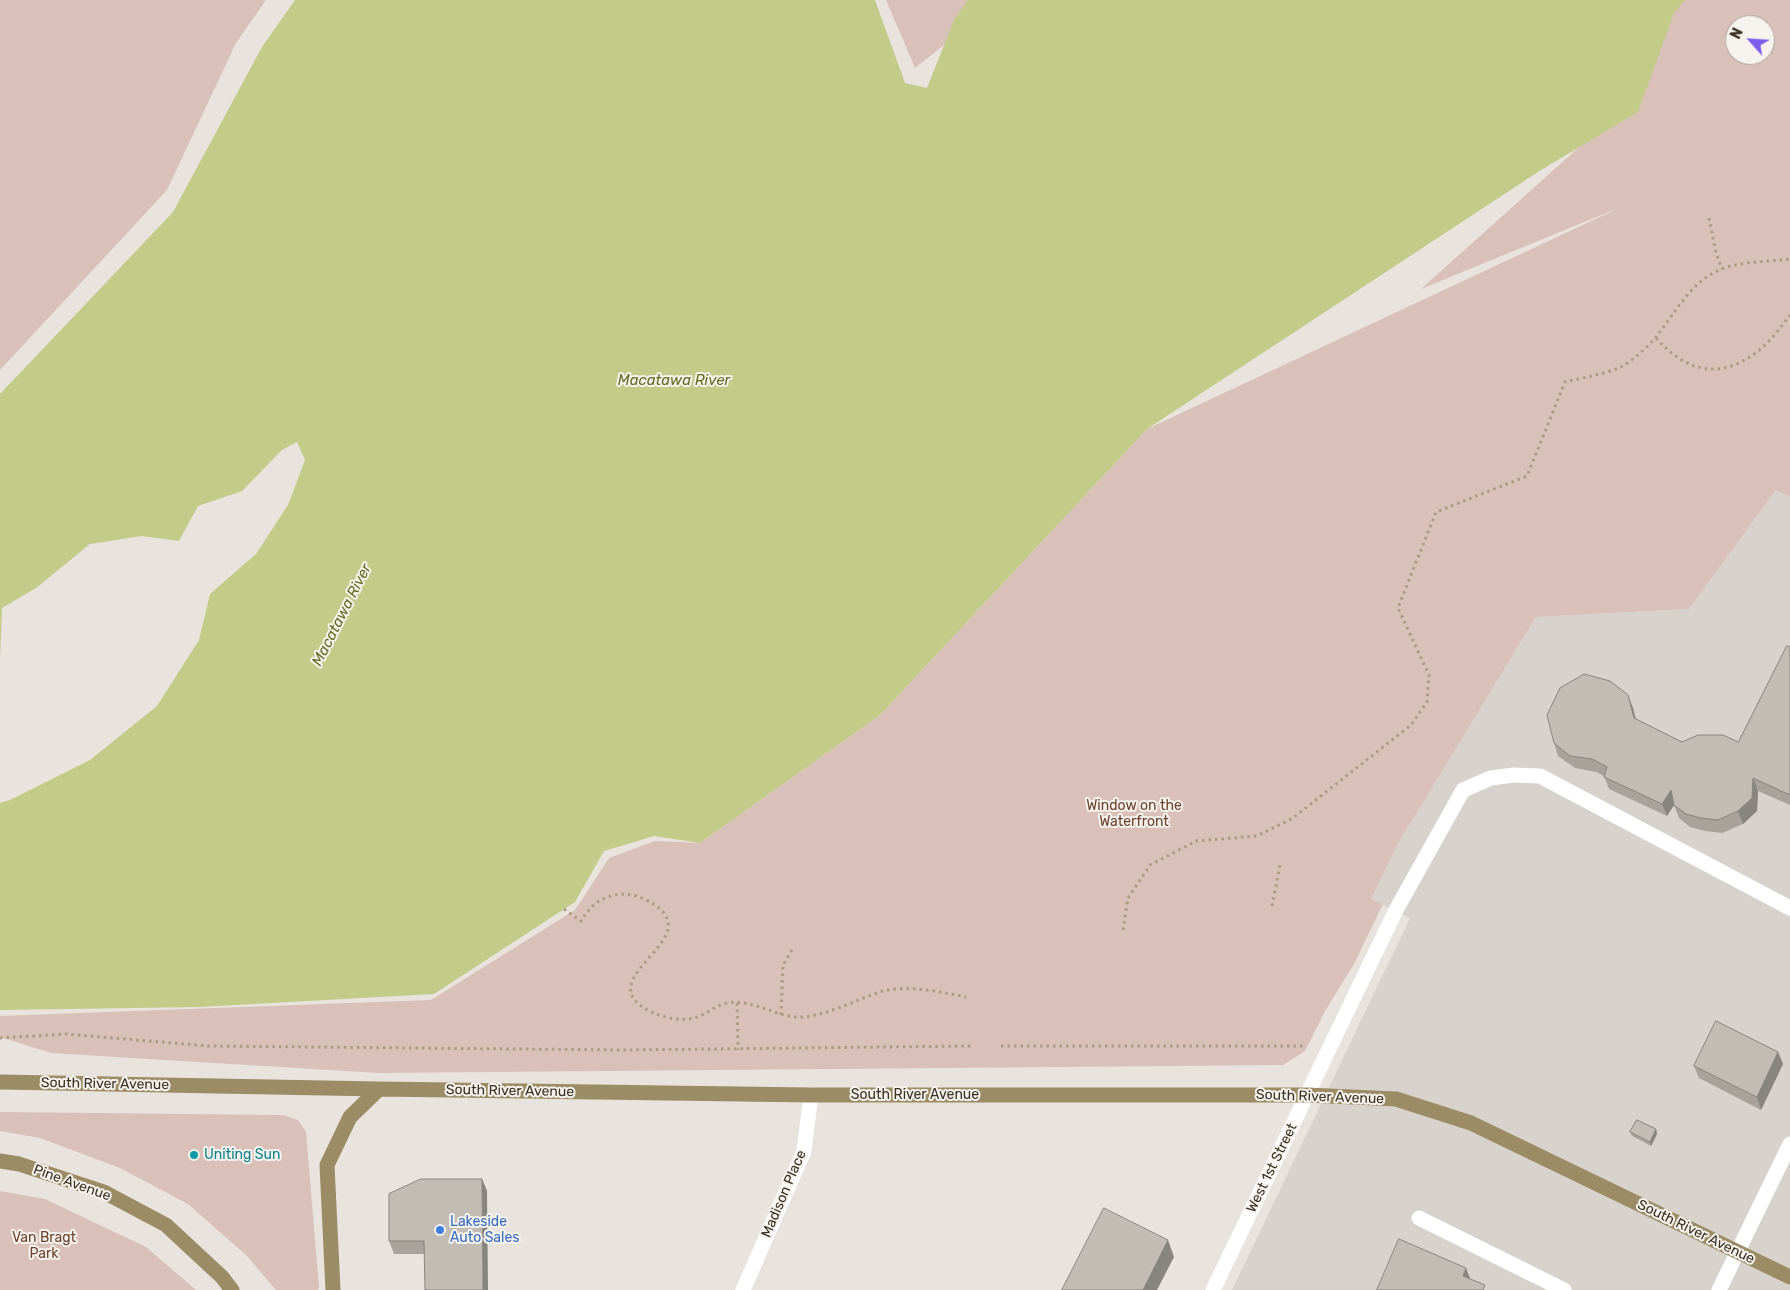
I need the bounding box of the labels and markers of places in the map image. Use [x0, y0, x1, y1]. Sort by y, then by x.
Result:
place label: Uniting Sun [204, 1147, 280, 1163]
marker: Uniting Sun [188, 1149, 200, 1161]
place label: Lakeside Auto Sales [450, 1214, 519, 1246]
marker: Lakeside Auto Sales [434, 1224, 446, 1236]

